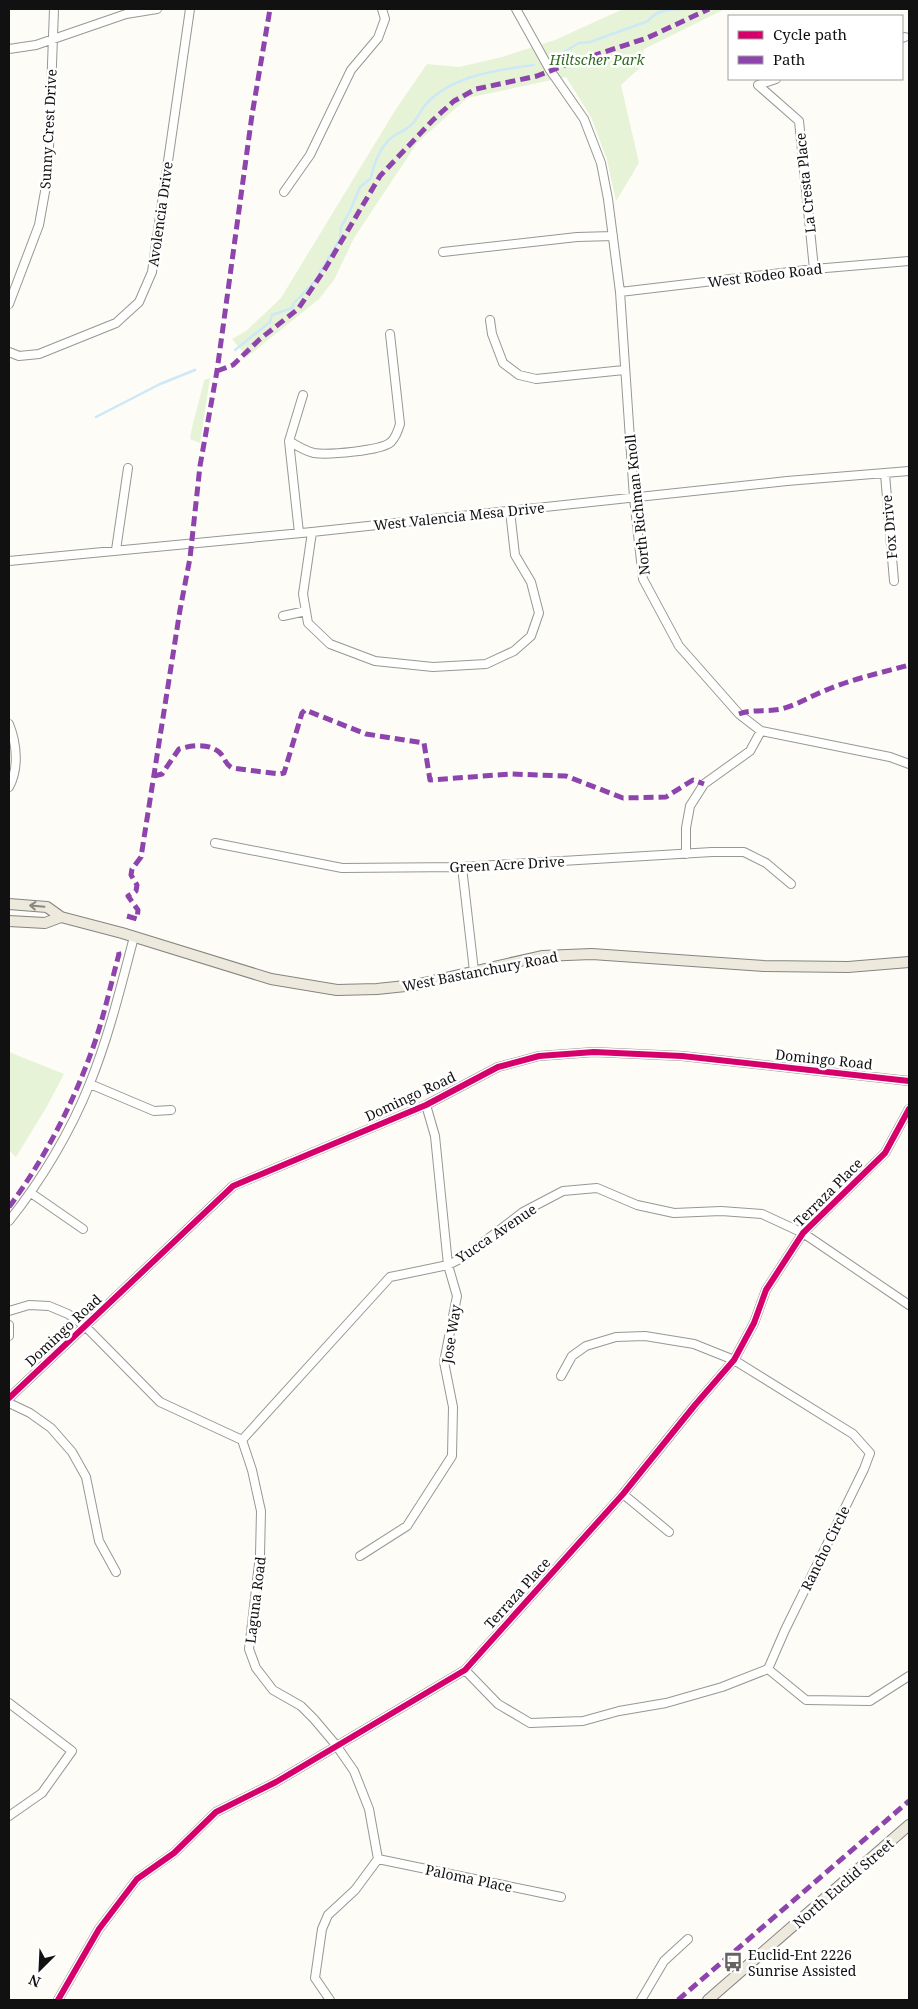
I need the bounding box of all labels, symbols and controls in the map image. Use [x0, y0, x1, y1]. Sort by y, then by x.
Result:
legend [728, 15, 903, 80]
text: Cycle path [773, 24, 848, 44]
text: Path [773, 49, 806, 69]
park label: Hiltscher Park [549, 50, 645, 69]
street label: Sunny Crest Drive [35, 68, 61, 190]
street label: La Cresta Place [790, 132, 820, 234]
street label: Avolencia Drive [143, 160, 177, 268]
street label: West Rodeo Road [707, 259, 824, 291]
street label: North Richman Knoll [620, 433, 654, 576]
street label: Fox Drive [877, 494, 901, 560]
street label: West Valencia Mesa Drive [373, 498, 545, 534]
street label: Green Acre Drive [449, 851, 565, 877]
one-way arrow [29, 902, 45, 911]
street label: West Bastanchury Road [401, 947, 560, 995]
street label: Domingo Road [774, 1044, 874, 1074]
street label: Domingo Road [362, 1067, 459, 1125]
street label: Terraza Place [789, 1153, 867, 1231]
street label: Yucca Avenue [451, 1199, 540, 1267]
street label: Domingo Road [21, 1289, 106, 1370]
street label: Jose Way [437, 1303, 465, 1366]
street label: Rancho Circle [796, 1502, 854, 1594]
street label: Terraza Place [480, 1553, 554, 1633]
street label: Laguna Road [240, 1555, 270, 1644]
street label: North Euclid Street [789, 1834, 897, 1932]
street label: Paloma Place [424, 1859, 514, 1897]
north arrow [15, 1944, 65, 1994]
place label: Euclid-Ent 2226 Sunrise Assisted [748, 1945, 857, 1980]
bus stop icon: Euclid-Ent 2226 Sunrise Assisted [722, 1951, 744, 1973]
text: N [26, 1970, 43, 1992]

